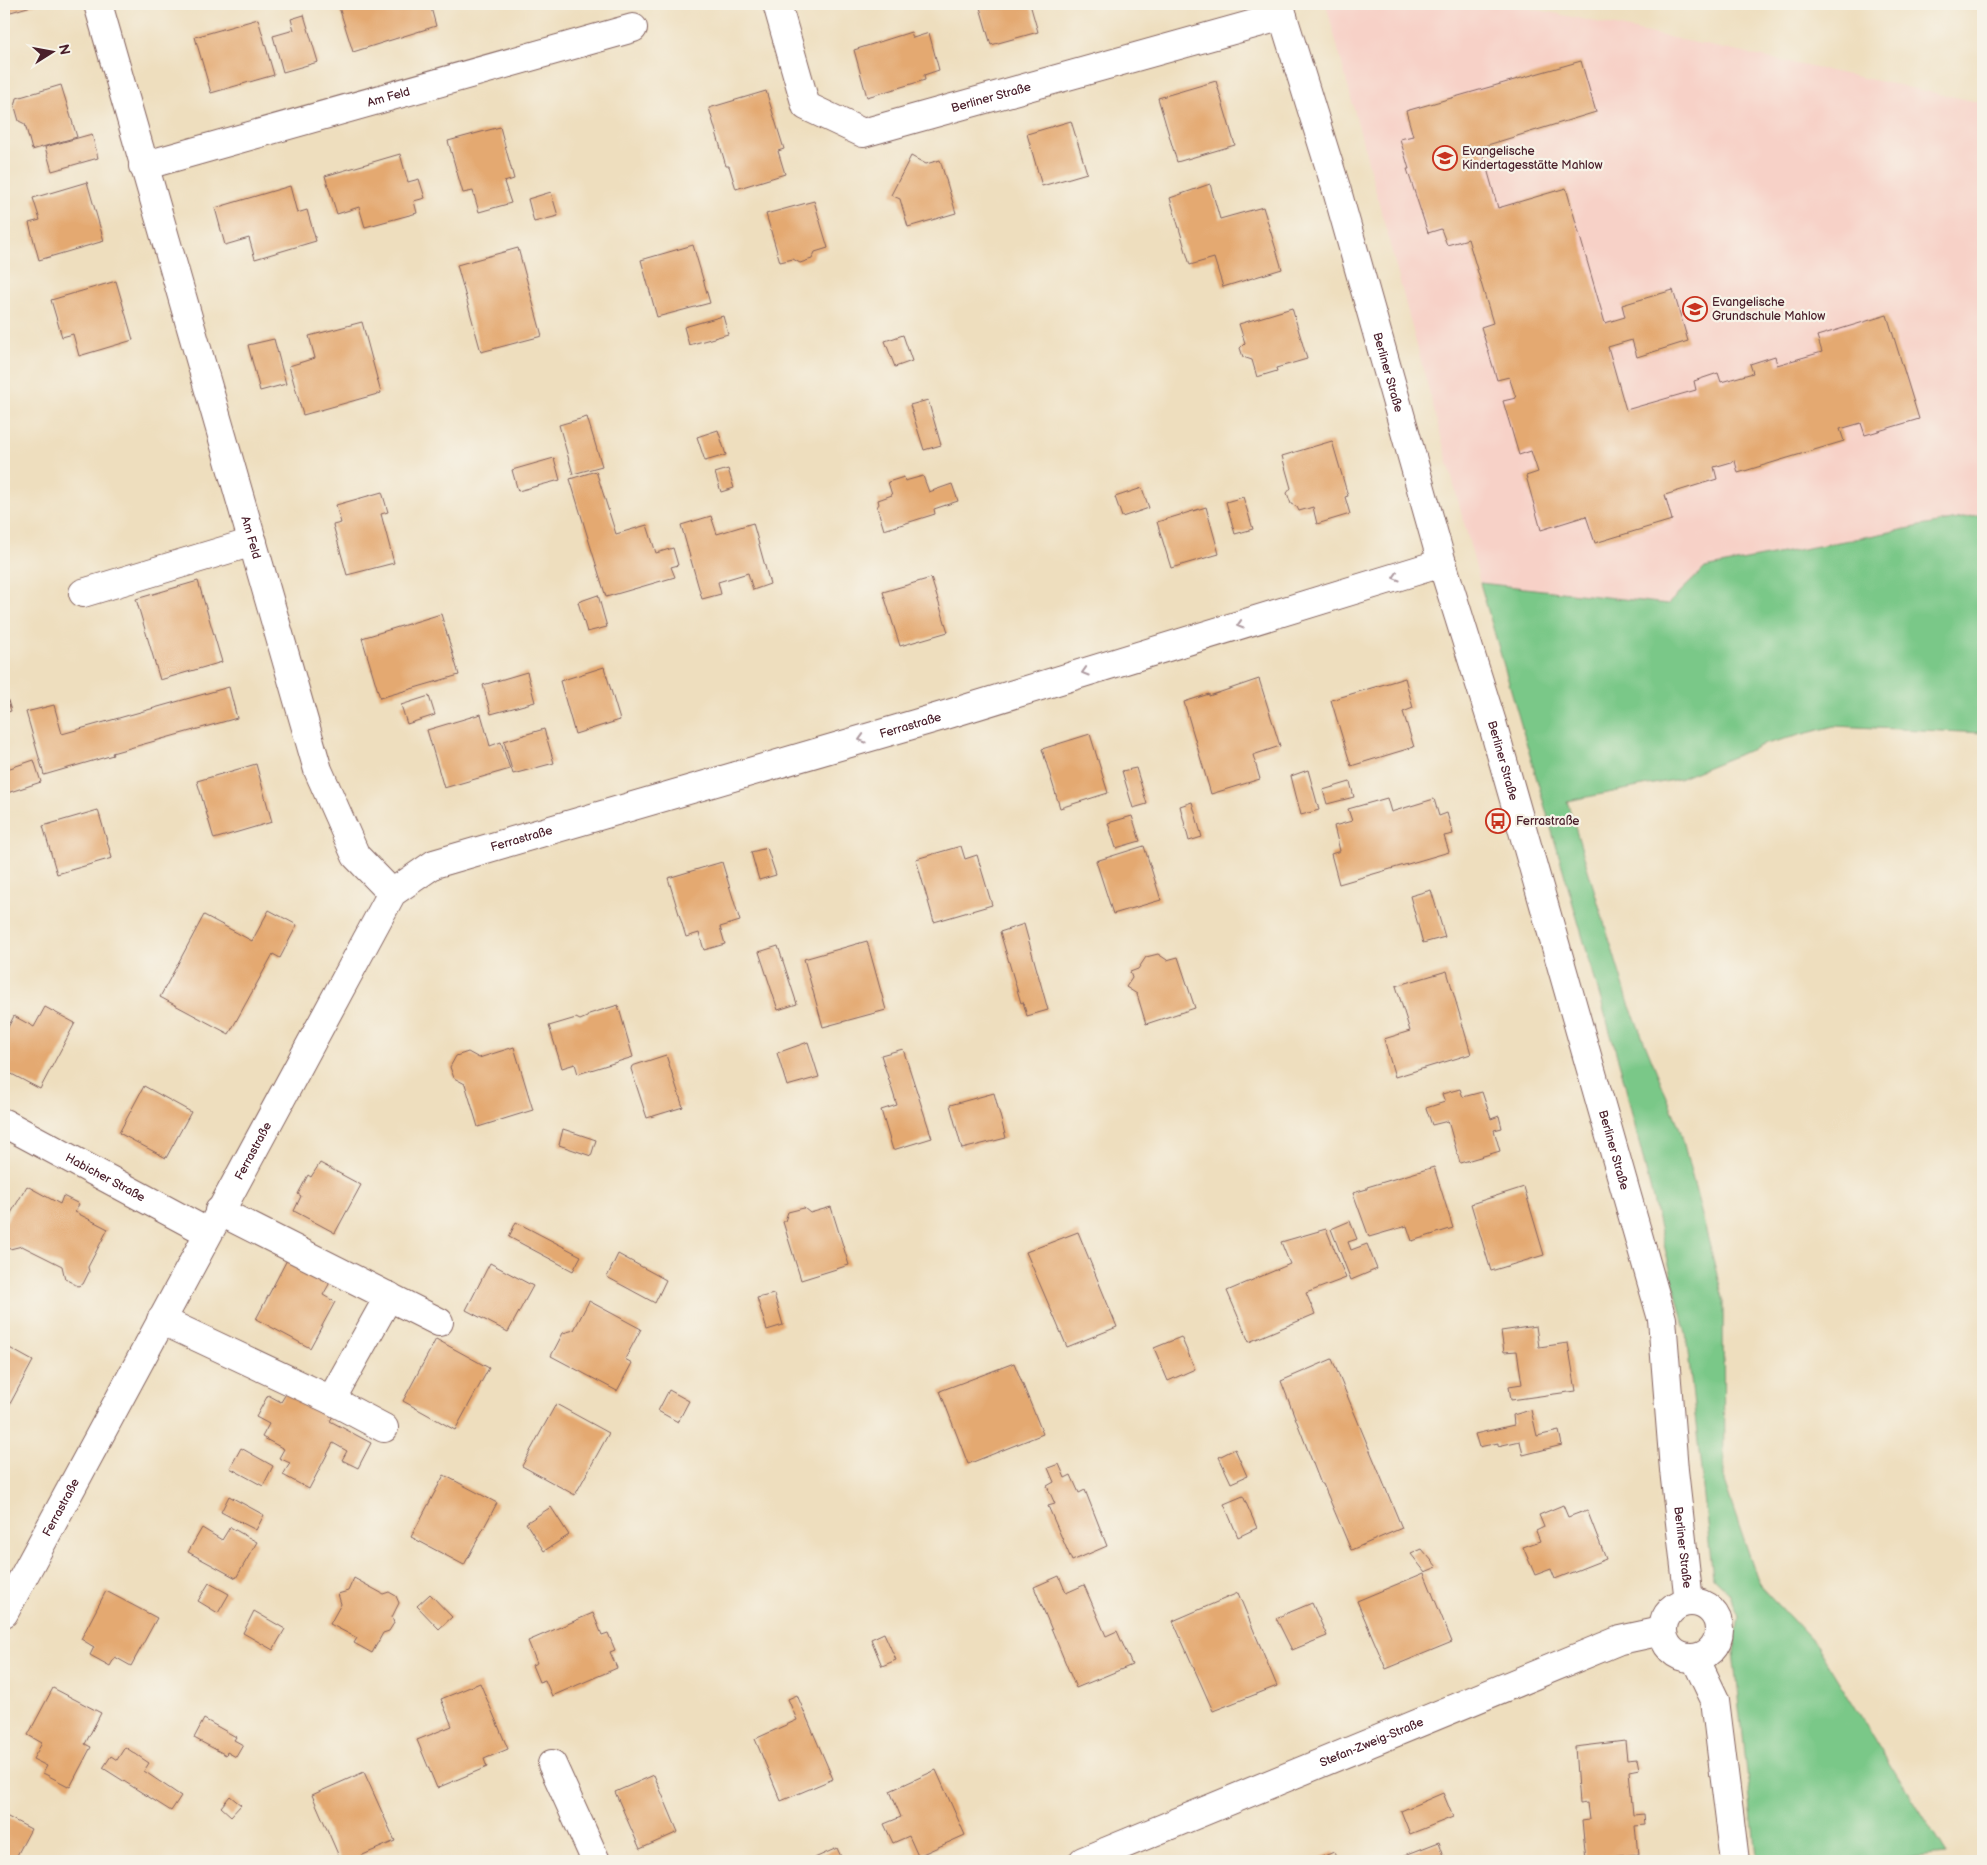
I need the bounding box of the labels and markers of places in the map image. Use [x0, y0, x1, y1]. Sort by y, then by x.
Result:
place label: Evangelische Kindertagesstätte Mahlow [1462, 144, 1603, 173]
school or university icon: Evangelische Kindertagesstätte Mahlow [1432, 145, 1458, 171]
place label: Evangelische Grundschule Mahlow [1712, 295, 1825, 324]
school or university icon: Evangelische Grundschule Mahlow [1682, 296, 1708, 322]
bus stop icon: Ferrastraße [1485, 808, 1511, 834]
place label: Ferrastraße [1516, 814, 1579, 829]

